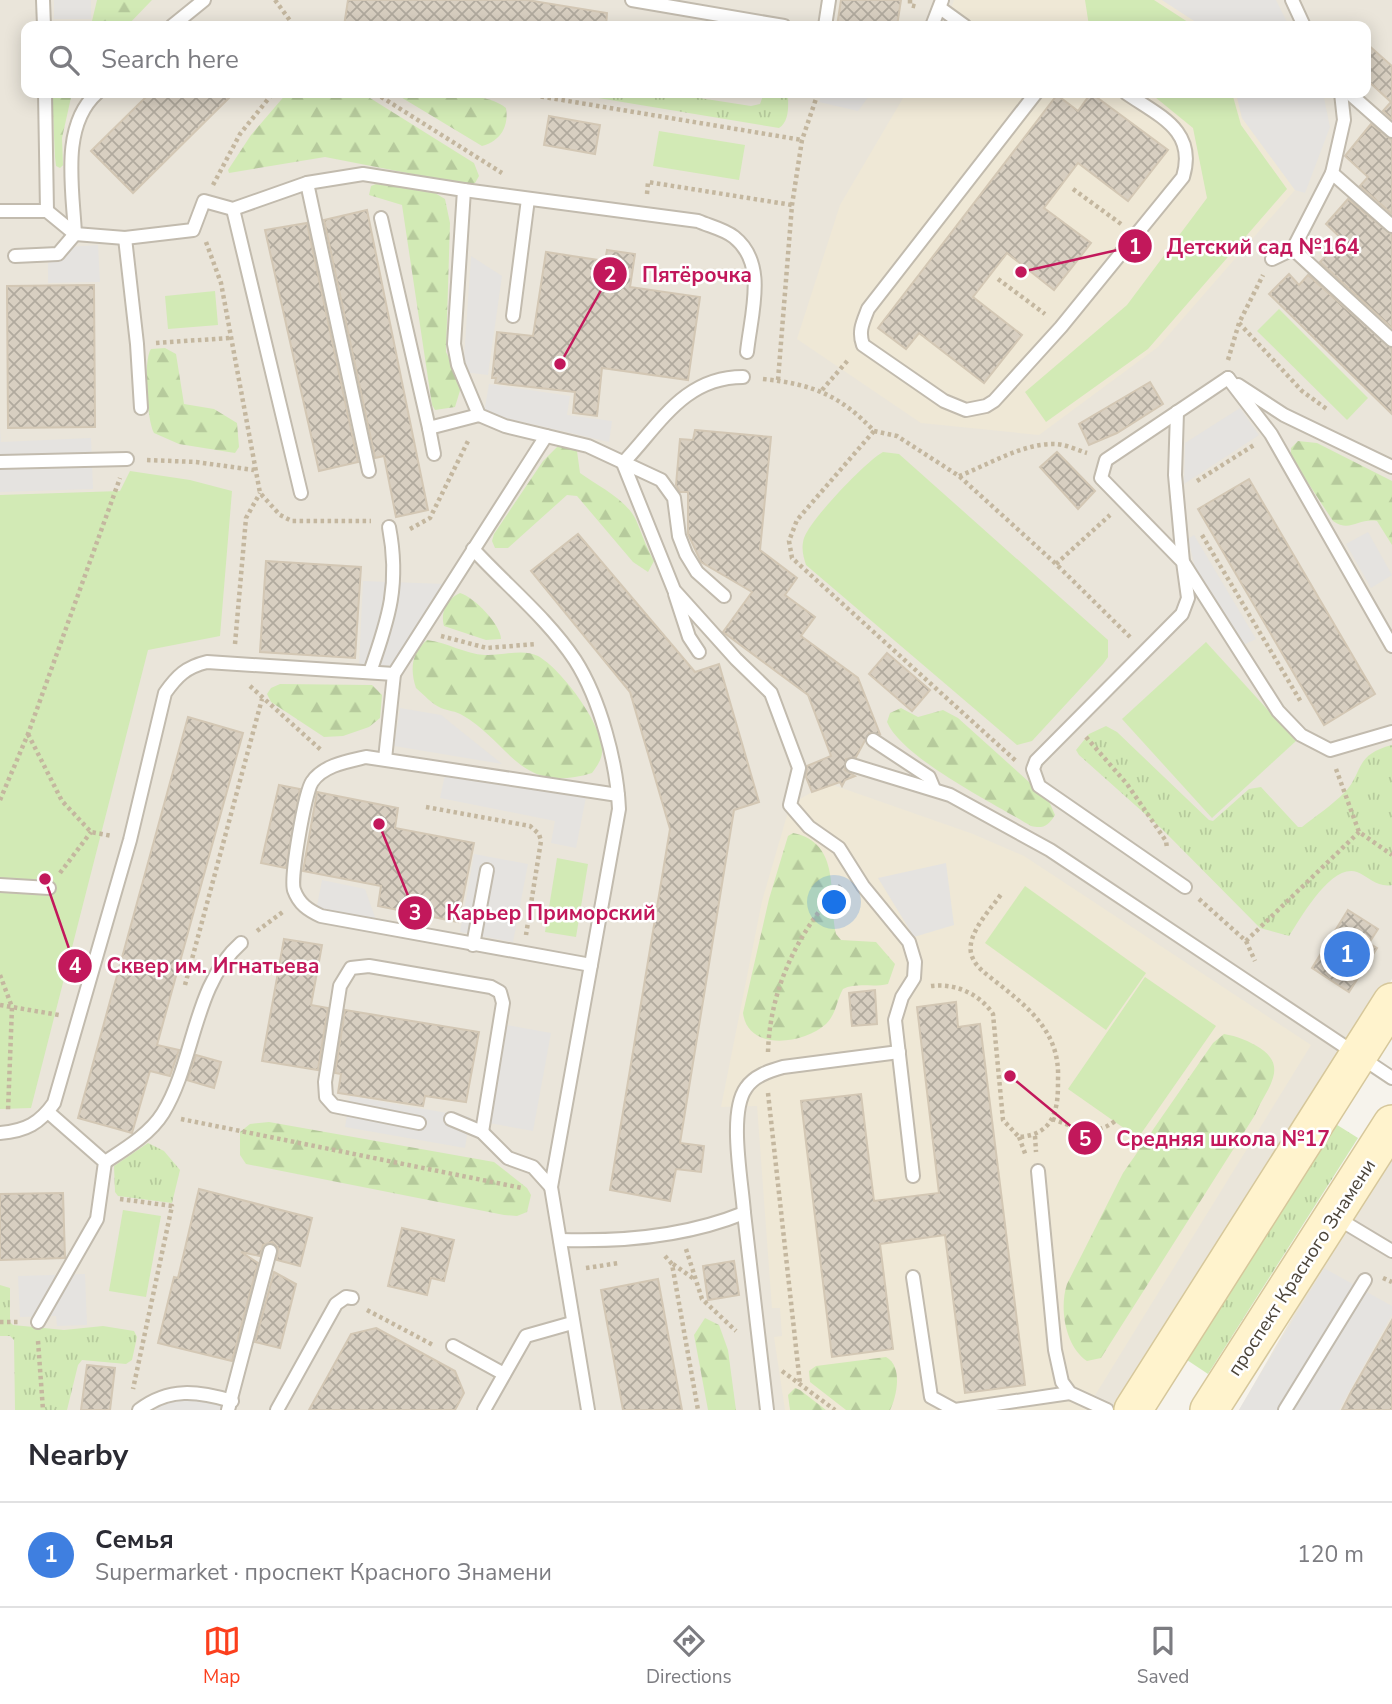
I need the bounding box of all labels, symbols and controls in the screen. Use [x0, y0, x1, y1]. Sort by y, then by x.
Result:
search box [21, 21, 1371, 98]
icon: search [45, 41, 83, 79]
text: Search here [101, 42, 239, 77]
callout: Детский сад №164 [1118, 225, 1374, 267]
text: 1 [1129, 233, 1141, 261]
text: Детский сад №164 [1167, 233, 1360, 261]
callout: Пятёрочка [593, 253, 766, 295]
text: 2 [604, 261, 616, 289]
text: Пятёрочка [642, 261, 752, 289]
your location [817, 885, 851, 919]
callout: Карьер Приморский [397, 892, 669, 934]
text: 3 [409, 899, 421, 927]
text: Карьер Приморский [446, 899, 656, 927]
pin: 1 [1324, 928, 1370, 980]
callout: Cквер им. Игнатьева [58, 945, 334, 987]
text: 4 [69, 952, 82, 980]
text: Cквер им. Игнатьева [107, 952, 319, 980]
callout: Средняя школа №17 [1068, 1117, 1344, 1159]
text: 5 [1079, 1125, 1091, 1153]
text: Средняя школа №17 [1116, 1125, 1330, 1153]
street label: проспект Красного Знамени [1222, 1154, 1382, 1381]
text: Nearby [28, 1435, 128, 1476]
text: Семья [95, 1522, 174, 1557]
text: 1 [44, 1539, 58, 1570]
text: 120 m [1297, 1539, 1364, 1570]
text: Supermarket · проспект Красного Знамени [95, 1557, 552, 1588]
tab: Map [203, 1622, 241, 1690]
tab: Directions [646, 1622, 732, 1690]
tab: Saved [1137, 1622, 1189, 1690]

